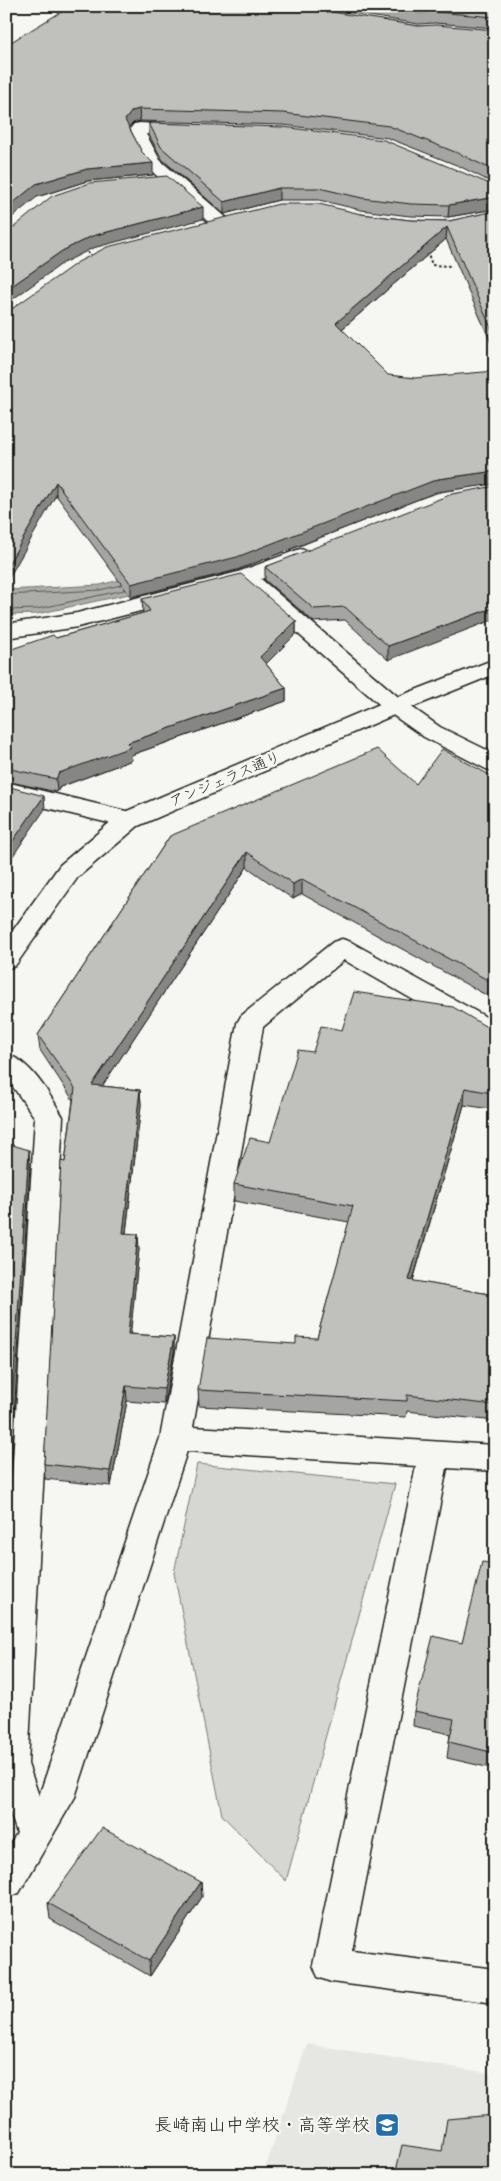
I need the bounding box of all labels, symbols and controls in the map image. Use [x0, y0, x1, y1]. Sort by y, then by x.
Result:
street label: アンジェラス通り [166, 746, 284, 812]
school or university icon: 長崎南山中学校・高等学校 [374, 2112, 400, 2138]
place label: 長崎南山中学校・高等学校 [154, 2113, 370, 2137]

